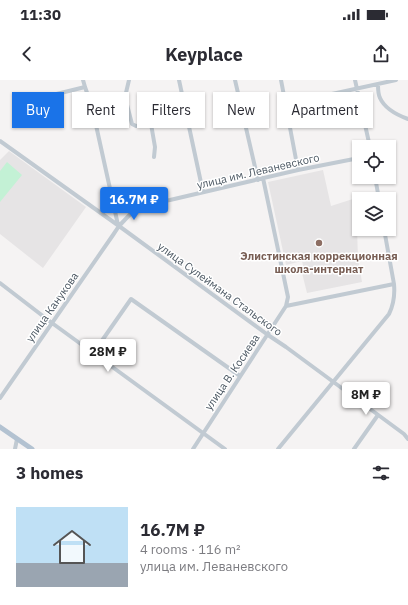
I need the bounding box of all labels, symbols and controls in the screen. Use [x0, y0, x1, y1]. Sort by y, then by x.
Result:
text: 11:30 [20, 5, 61, 24]
icon: back [16, 43, 38, 65]
text: Keyplace [165, 43, 243, 66]
icon: share [370, 43, 392, 65]
chip: Buy [12, 92, 64, 128]
chip: Rent [72, 92, 129, 128]
chip: Filters [137, 92, 205, 128]
chip: New [213, 92, 269, 128]
chip: Apartment [277, 92, 373, 128]
map controls [352, 140, 396, 236]
button: locate [352, 140, 396, 184]
street label: улица им. Леваневского [195, 150, 321, 192]
pin: 16.7M ₽ [97, 187, 171, 221]
text: 16.7M ₽ [109, 191, 159, 208]
button: layers [352, 192, 396, 236]
marker: Элистинская коррекционная школа-интернат [314, 238, 324, 248]
street label: улица Сулеймана Стальского [155, 239, 285, 339]
place label: Элистинская коррекционная школа-интернат [240, 249, 398, 276]
street label: улица Канукова [23, 269, 81, 345]
street label: улица В. Косиева [201, 331, 263, 413]
pin: 28M ₽ [80, 339, 136, 373]
text: 28M ₽ [89, 343, 127, 360]
pin: 8M ₽ [342, 382, 390, 416]
text: 8M ₽ [351, 386, 381, 403]
text: 3 homes [16, 462, 83, 484]
icon: filters [370, 462, 392, 484]
text: 16.7M ₽ [140, 519, 205, 541]
icon: home [48, 523, 96, 571]
text: 4 rooms · 116 m² [140, 541, 241, 558]
text: улица им. Леваневского [140, 558, 288, 575]

